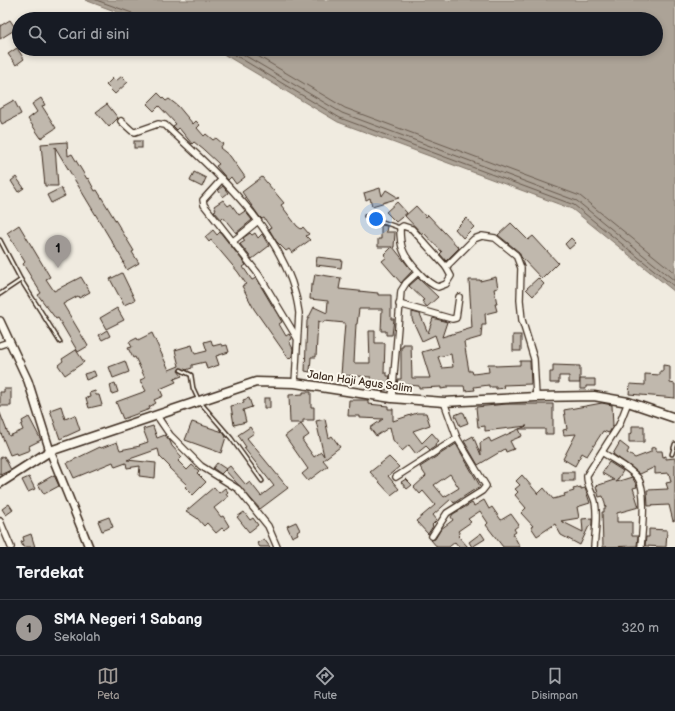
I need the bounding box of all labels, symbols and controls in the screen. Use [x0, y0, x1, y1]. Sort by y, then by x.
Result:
search box [12, 12, 663, 56]
icon: search [26, 23, 48, 45]
text: Cari di sini [58, 25, 129, 44]
your location [366, 209, 386, 229]
pin: 1 [45, 235, 71, 268]
street label: Jalan Haji Agus Salim [306, 368, 413, 395]
text: Terdekat [16, 563, 84, 583]
text: SMA Negeri 1 Sabang [54, 610, 202, 629]
text: 1 [26, 620, 32, 636]
text: 320 m [621, 620, 659, 636]
text: Sekolah [54, 629, 100, 645]
tab: Peta [97, 665, 119, 702]
tab: Rute [314, 665, 337, 702]
tab: Disimpan [531, 665, 578, 702]

